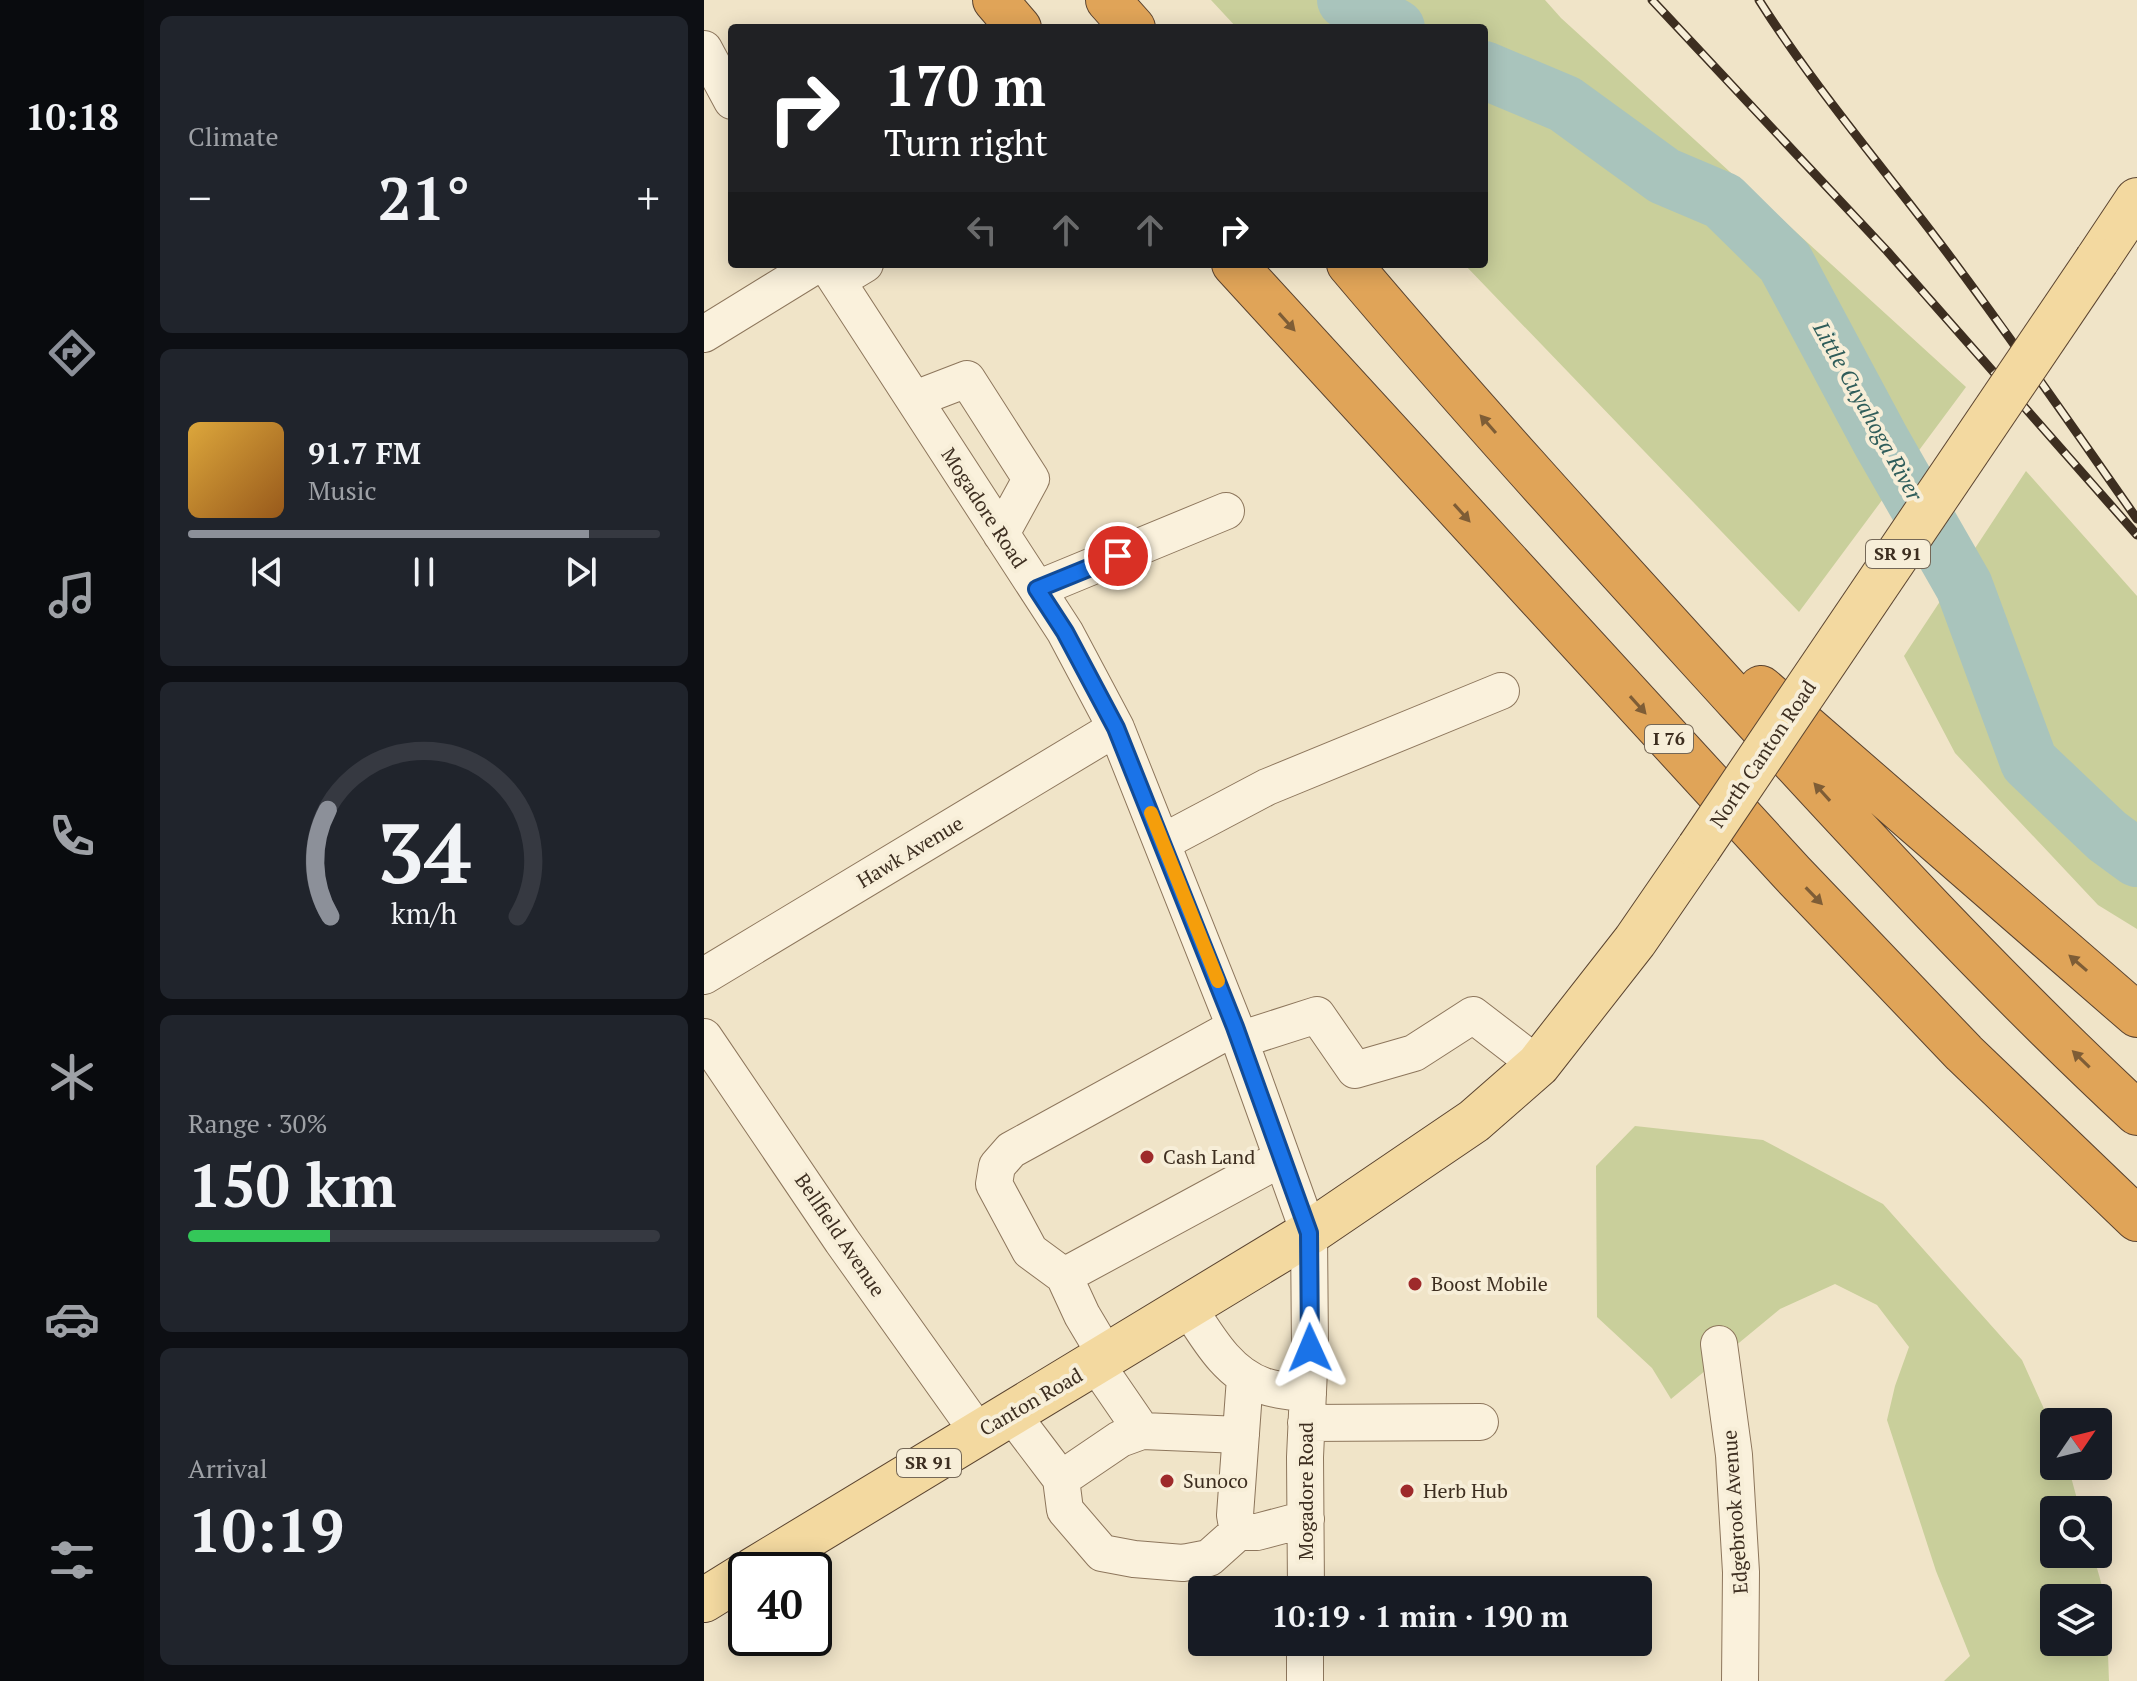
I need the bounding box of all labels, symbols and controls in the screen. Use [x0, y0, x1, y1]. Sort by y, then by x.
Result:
text: 170 m [884, 48, 1046, 122]
icon: right [752, 56, 856, 160]
text: 10:18 [25, 93, 119, 140]
text: Climate [188, 119, 279, 153]
text: Turn right [884, 119, 1048, 166]
text: 21° [378, 158, 470, 237]
text: − [188, 168, 211, 227]
text: + [637, 168, 660, 227]
icon: left [960, 208, 1004, 252]
icon: ahead [1044, 208, 1088, 252]
icon: ahead [1128, 208, 1172, 252]
icon: right [1212, 208, 1256, 252]
one-way arrow [1277, 312, 1295, 331]
water label: Little Cuyahoga River [1807, 315, 1930, 507]
icon: directions [44, 325, 100, 381]
one-way arrow [1480, 414, 1498, 433]
text: 91.7 FM [308, 433, 421, 473]
street label: Mogadore Road [935, 442, 1033, 573]
text: Music [308, 473, 377, 507]
one-way arrow [1453, 504, 1471, 523]
pin [1084, 522, 1152, 590]
icon: arrive [1096, 534, 1140, 578]
road number: SR 91 [1866, 540, 1930, 568]
icon: previous [245, 550, 289, 594]
icon: pause [402, 550, 446, 594]
icon: next [559, 550, 603, 594]
icon: music [44, 567, 100, 623]
street label: North Canton Road [1703, 675, 1822, 833]
one-way arrow [1629, 695, 1647, 714]
road number: I 76 [1645, 725, 1693, 753]
one-way arrow [1813, 782, 1831, 801]
text: 34 [377, 796, 471, 906]
icon: phone [44, 808, 100, 864]
street label: Hawk Avenue [852, 809, 968, 894]
one-way arrow [1804, 886, 1823, 905]
text: km/h [391, 894, 457, 932]
one-way arrow [2068, 955, 2088, 973]
icon: climate [44, 1049, 100, 1105]
one-way arrow [2072, 1050, 2091, 1068]
text: Range · 30% [188, 1106, 327, 1140]
place label: Cash Land [1163, 1143, 1255, 1170]
text: 150 km [188, 1145, 396, 1224]
marker: Cash Land [1138, 1148, 1156, 1166]
street label: Bellfield Avenue [789, 1168, 892, 1302]
place label: Boost Mobile [1431, 1270, 1548, 1297]
marker: Boost Mobile [1406, 1275, 1424, 1293]
icon: car [44, 1291, 100, 1347]
position arrow [1268, 1306, 1352, 1390]
street label: Canton Road [974, 1361, 1087, 1442]
north arrow [2040, 1408, 2112, 1480]
map controls [2040, 1408, 2112, 1656]
street label: Mogadore Road [1292, 1422, 1319, 1560]
street label: Edgebrook Avenue [1715, 1429, 1754, 1595]
road number: SR 91 [897, 1449, 961, 1477]
text: Arrival [188, 1451, 268, 1485]
place label: Sunoco [1183, 1467, 1248, 1494]
marker: Sunoco [1158, 1472, 1176, 1490]
place label: Herb Hub [1423, 1477, 1508, 1504]
marker: Herb Hub [1398, 1482, 1416, 1500]
text: 10:19 [188, 1490, 344, 1569]
button: search [2040, 1496, 2112, 1568]
icon: filters [44, 1532, 100, 1588]
speed limit sign: 40 [728, 1552, 832, 1656]
button: layers [2040, 1584, 2112, 1656]
text: 10:19 · 1 min · 190 m [1272, 1596, 1568, 1636]

